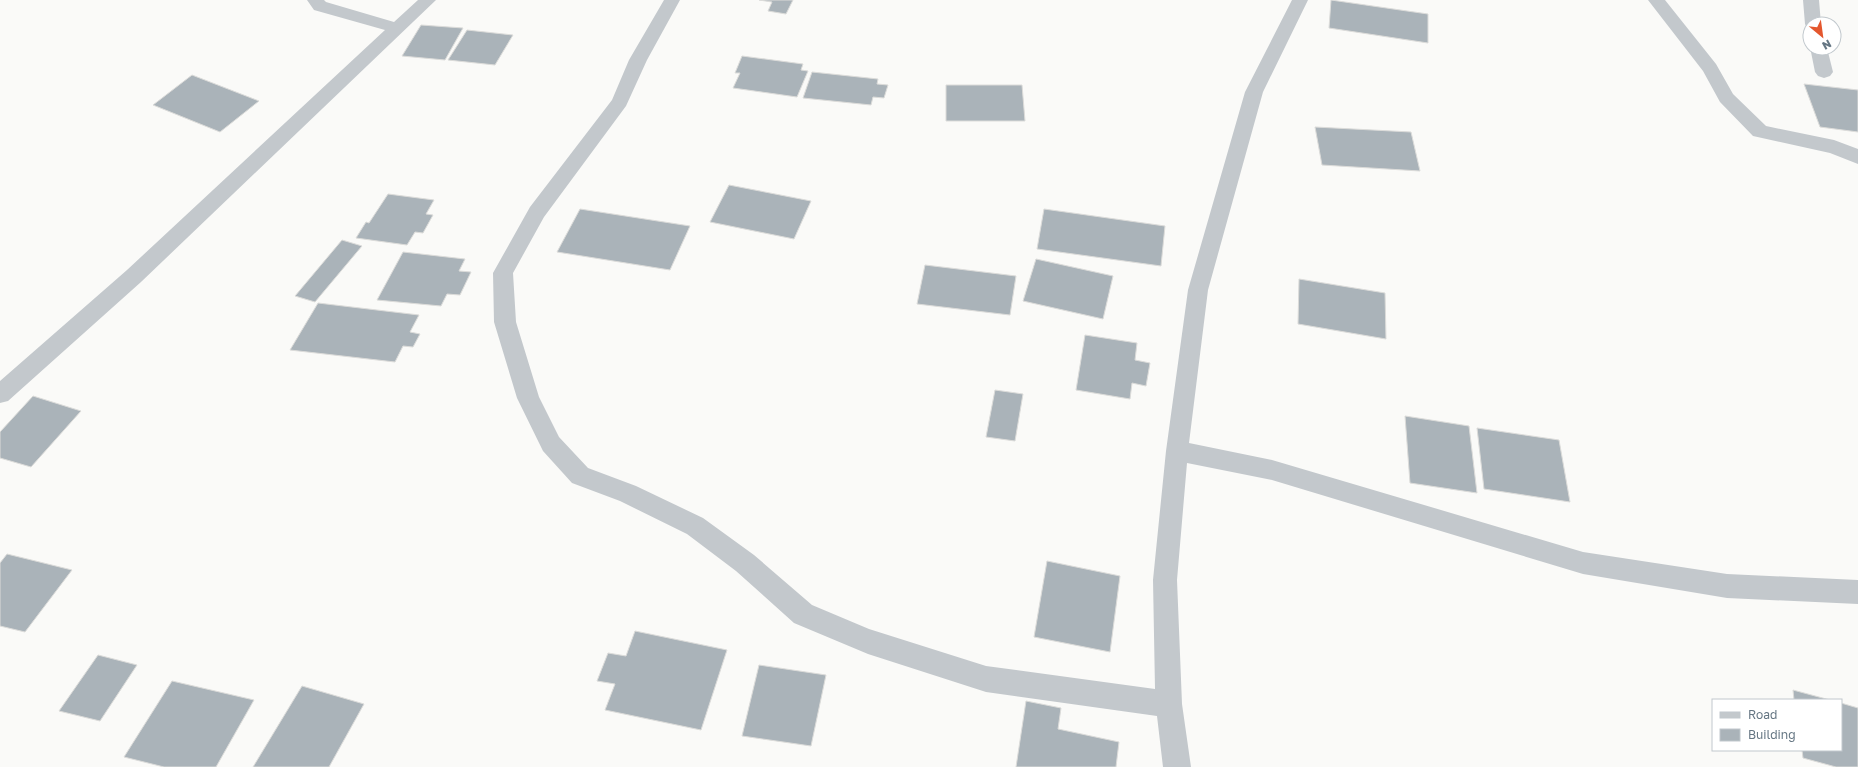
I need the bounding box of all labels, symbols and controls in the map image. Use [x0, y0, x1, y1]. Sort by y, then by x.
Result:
north arrow [1802, 16, 1842, 56]
text: N [1820, 37, 1834, 53]
legend [1712, 699, 1842, 751]
text: Road [1748, 707, 1777, 722]
text: Building [1748, 727, 1796, 742]

